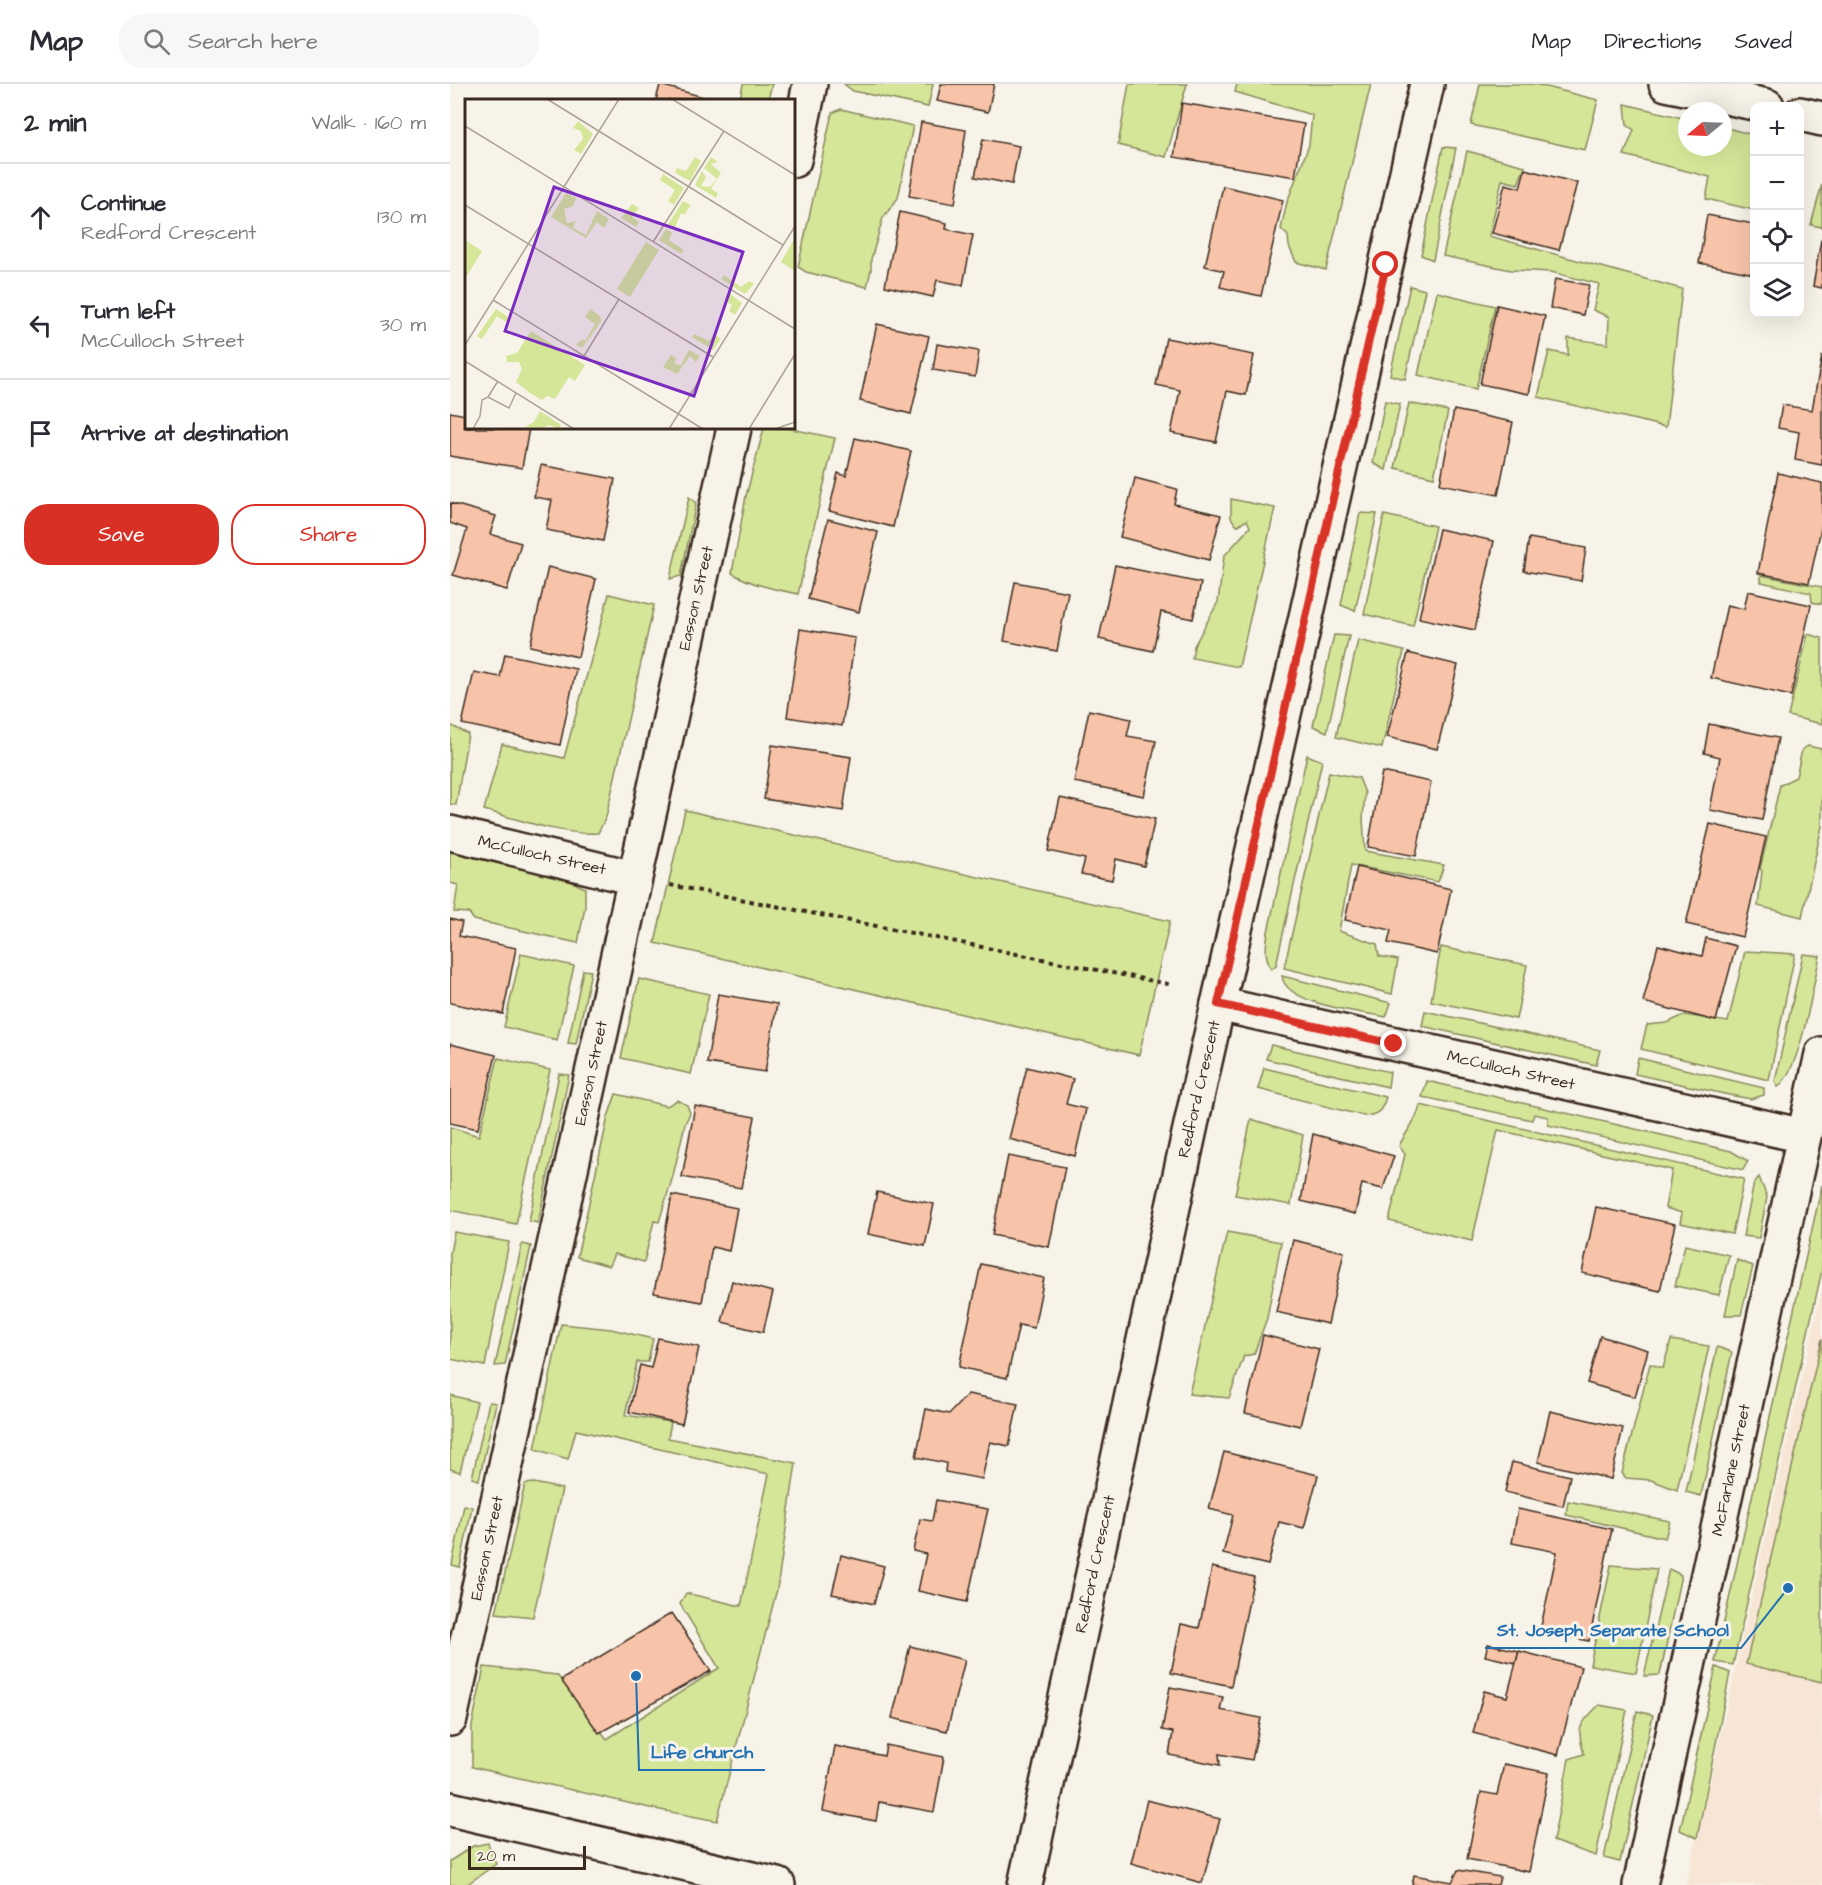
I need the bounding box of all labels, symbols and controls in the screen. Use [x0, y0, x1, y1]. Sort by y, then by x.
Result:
search box [119, 14, 539, 68]
text: Map [30, 22, 83, 61]
icon: search [140, 25, 173, 58]
text: Search here [188, 26, 318, 57]
text: Map [1531, 27, 1571, 56]
text: Directions [1604, 27, 1702, 56]
text: Saved [1735, 27, 1792, 56]
inset map [465, 99, 795, 429]
north arrow [1678, 102, 1732, 156]
map controls [1750, 102, 1804, 318]
button: + [1750, 102, 1804, 156]
text: 2 min [24, 105, 86, 141]
text: Walk · 160 m [311, 109, 426, 137]
button: − [1750, 156, 1804, 210]
text: Continue [81, 188, 166, 219]
icon: ahead [24, 201, 57, 234]
text: 130 m [377, 203, 426, 231]
button: locate [1750, 210, 1804, 264]
text: Redford Crescent [81, 219, 256, 247]
route start [1372, 251, 1398, 277]
button: layers [1750, 264, 1804, 318]
text: Turn left [81, 296, 175, 327]
icon: left [24, 309, 57, 342]
text: 30 m [380, 311, 426, 339]
text: McCulloch Street [81, 327, 244, 355]
icon: arrive [24, 417, 57, 450]
text: Arrive at destination [81, 418, 288, 449]
button: Save [24, 504, 219, 565]
button: Share [231, 504, 426, 565]
street label: Easson Street [673, 543, 719, 652]
street label: McCulloch Street [476, 830, 609, 881]
street label: Easson Street [569, 1018, 613, 1127]
street label: Redford Crescent [1173, 1018, 1226, 1160]
route end [1380, 1030, 1406, 1056]
street label: McCulloch Street [1445, 1045, 1578, 1096]
street label: McFarlane Street [1706, 1401, 1756, 1538]
street label: Easson Street [465, 1493, 509, 1602]
street label: Redford Crescent [1070, 1493, 1120, 1635]
callout: St. Joseph Separate School [1485, 1612, 1741, 1648]
text: St. Joseph Separate School [1496, 1618, 1729, 1643]
callout: Life church [639, 1734, 765, 1770]
text: Life church [651, 1740, 754, 1765]
scale bar [468, 1843, 586, 1870]
text: 20 m [477, 1845, 515, 1867]

